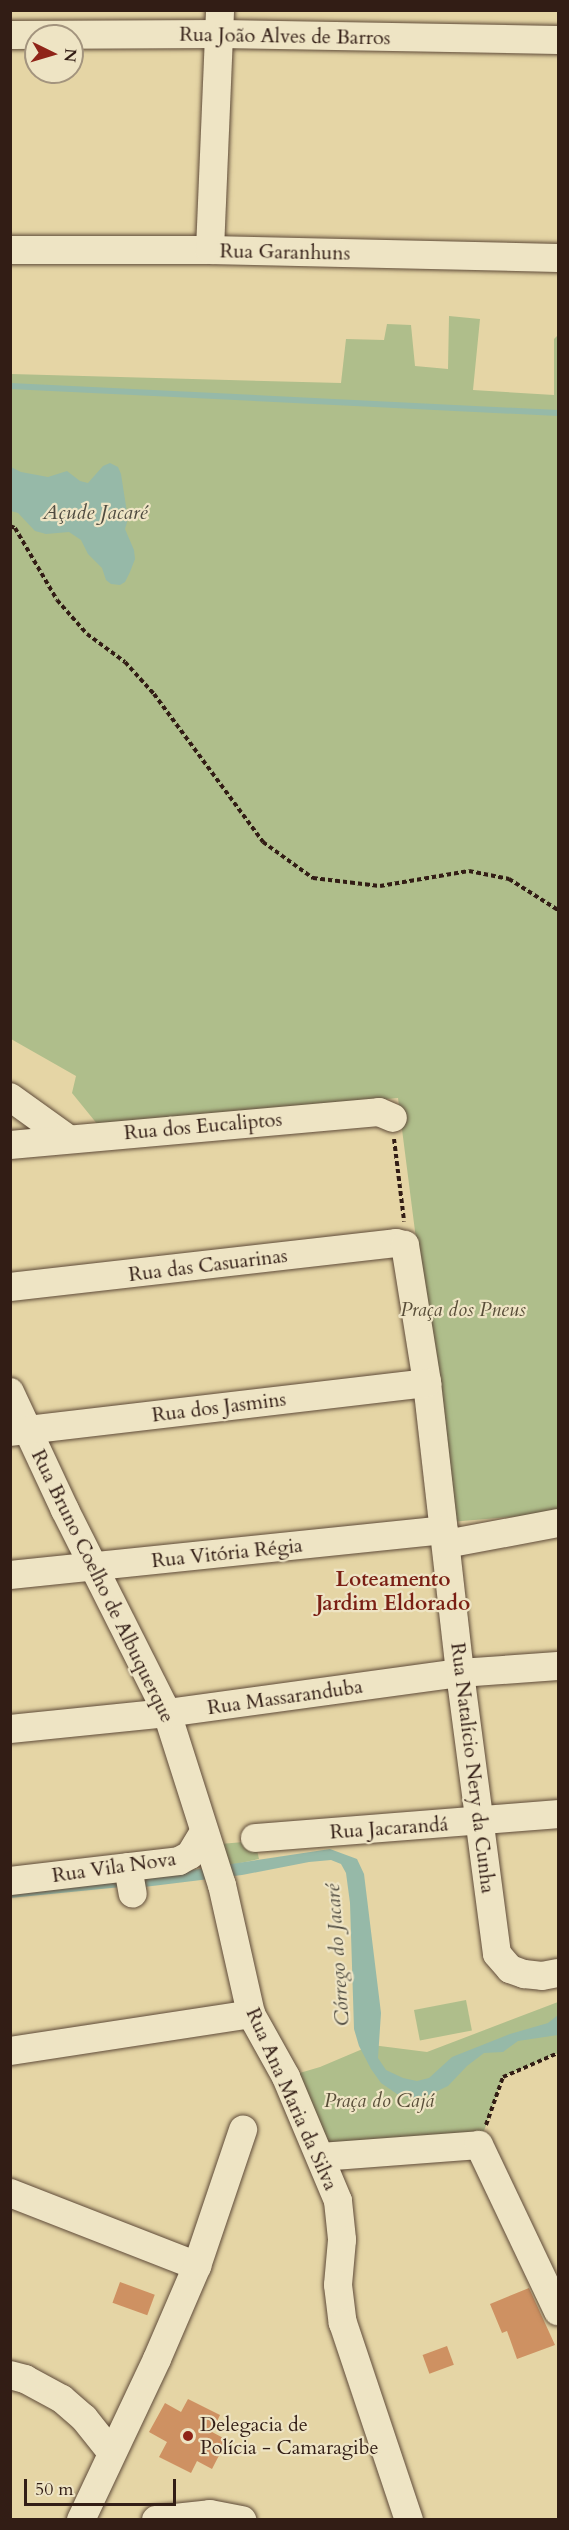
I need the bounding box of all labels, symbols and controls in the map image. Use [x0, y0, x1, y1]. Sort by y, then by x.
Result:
street label: Rua João Alves de Barros [179, 22, 391, 50]
north arrow [24, 24, 84, 84]
text: N [58, 48, 82, 63]
street label: Rua Garanhuns [219, 239, 351, 265]
water label: Açude Jacaré [42, 500, 148, 526]
street label: Rua dos Eucaliptos [123, 1107, 283, 1145]
street label: Rua das Casuarinas [127, 1243, 289, 1287]
park label: Praça dos Pneus [400, 1297, 526, 1321]
street label: Rua dos Jasmins [151, 1387, 287, 1427]
street label: Rua Bruno Coelho de Albuquerque [26, 1446, 180, 1726]
street label: Rua Vitória Régia [150, 1533, 304, 1573]
district label: Loteamento Jardim Eldorado [316, 1567, 470, 1617]
street label: Rua Natalício Nery da Cunha [446, 1641, 500, 1895]
street label: Rua Massaranduba [206, 1674, 364, 1720]
street label: Rua Jacarandá [329, 1812, 449, 1844]
street label: Rua Vila Nova [50, 1846, 178, 1888]
water label: Córrego do Jacaré [320, 1883, 356, 2027]
street label: Rua Ana Maria da Silva [241, 2004, 343, 2194]
park label: Praça do Cajá [324, 2088, 434, 2112]
place label: Delegacia de Polícia - Camaragibe [200, 2412, 378, 2459]
marker: Delegacia de Polícia - Camaragibe [181, 2429, 195, 2443]
scale bar [27, 2467, 178, 2505]
text: 50 m [35, 2477, 74, 2502]

